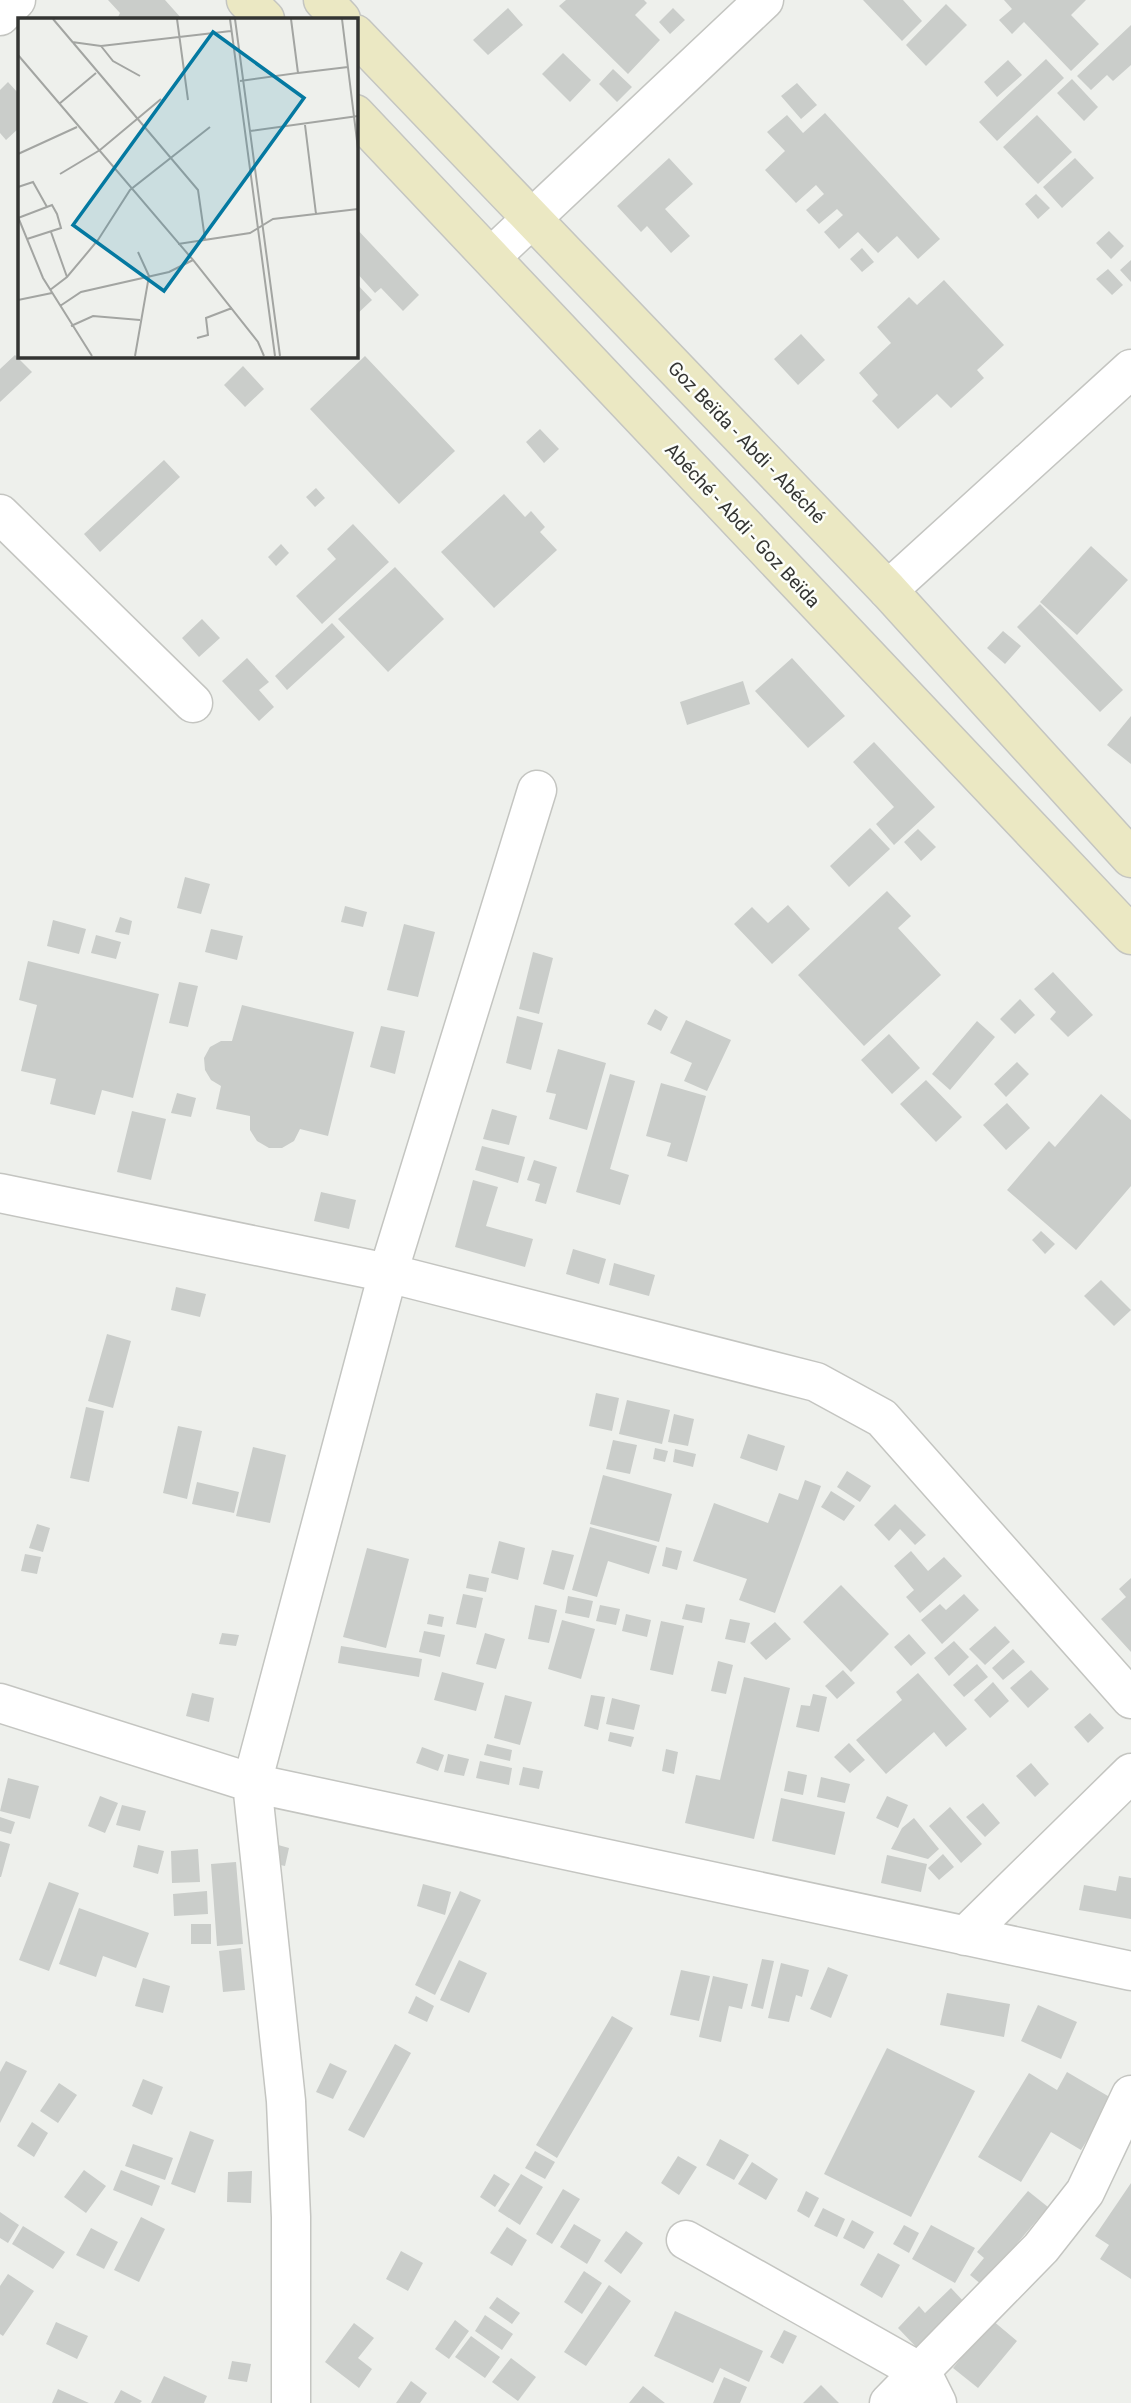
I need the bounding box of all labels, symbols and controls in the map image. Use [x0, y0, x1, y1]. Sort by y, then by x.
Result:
inset map [18, 18, 357, 357]
street label: Goz Beïda - Abdi - Abéché [663, 356, 830, 528]
street label: Abéché - Abdi - Goz Beïda [660, 438, 825, 612]

